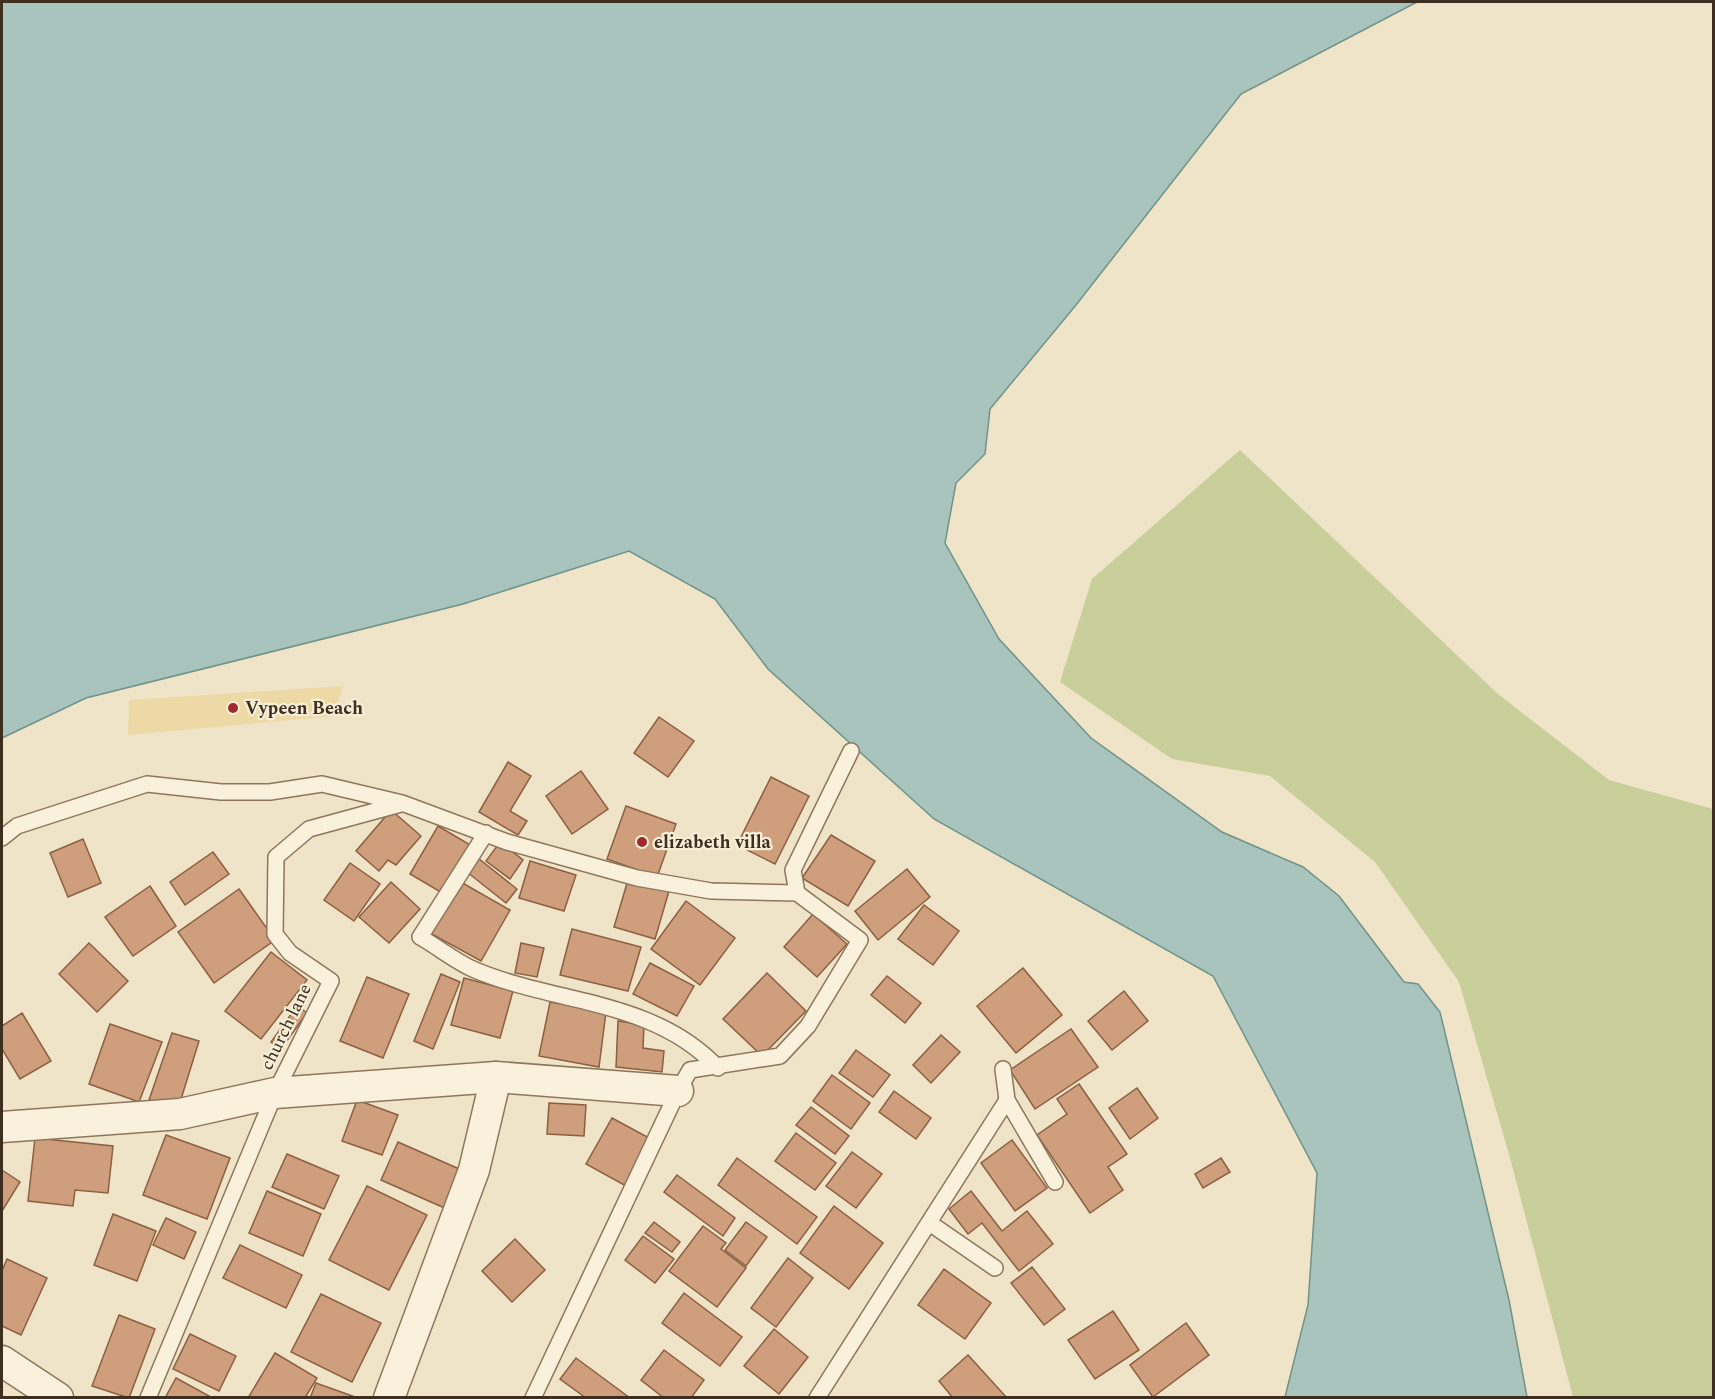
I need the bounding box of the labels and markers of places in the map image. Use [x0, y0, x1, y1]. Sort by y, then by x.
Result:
place label: Vypeen Beach [245, 695, 363, 722]
marker: Vypeen Beach [226, 701, 240, 715]
place label: elizabeth villa [654, 829, 772, 856]
marker: elizabeth villa [635, 835, 649, 849]

